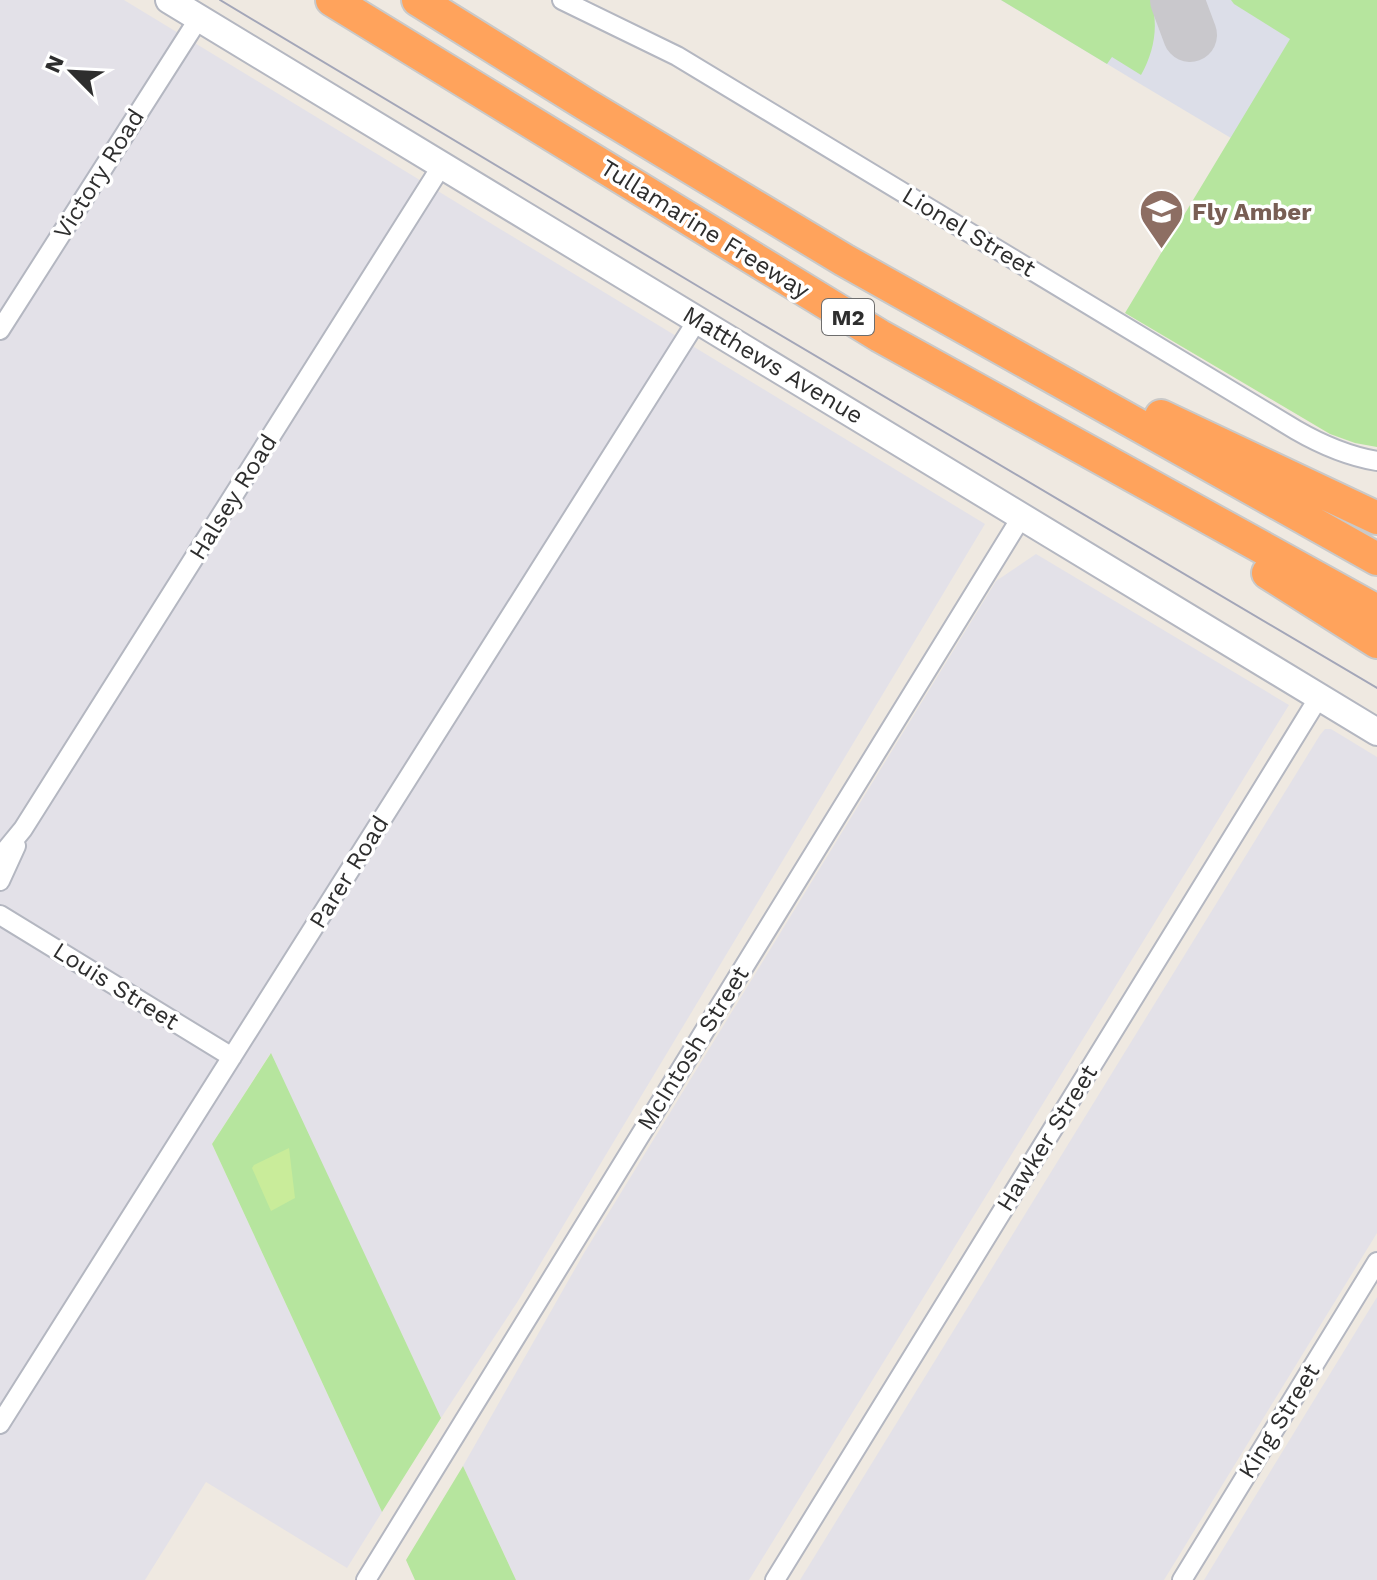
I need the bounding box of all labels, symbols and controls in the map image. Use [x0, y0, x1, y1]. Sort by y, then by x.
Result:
north arrow [32, 32, 112, 112]
text: N [39, 52, 69, 77]
street label: Victory Road [48, 104, 150, 244]
street label: Tullamarine Freeway [595, 153, 815, 305]
street label: Lionel Street [897, 181, 1041, 283]
school or university icon: Fly Amber [1137, 188, 1185, 251]
place label: Fly Amber [1192, 198, 1312, 226]
road number: M2 [822, 299, 874, 335]
street label: Matthews Avenue [678, 300, 868, 430]
street label: Halsey Road [183, 429, 283, 565]
street label: Parer Road [303, 811, 395, 933]
street label: Louis Street [48, 936, 184, 1036]
street label: McIntosh Street [631, 961, 755, 1135]
street label: Hawker Street [991, 1060, 1103, 1216]
street label: King Street [1233, 1358, 1325, 1484]

